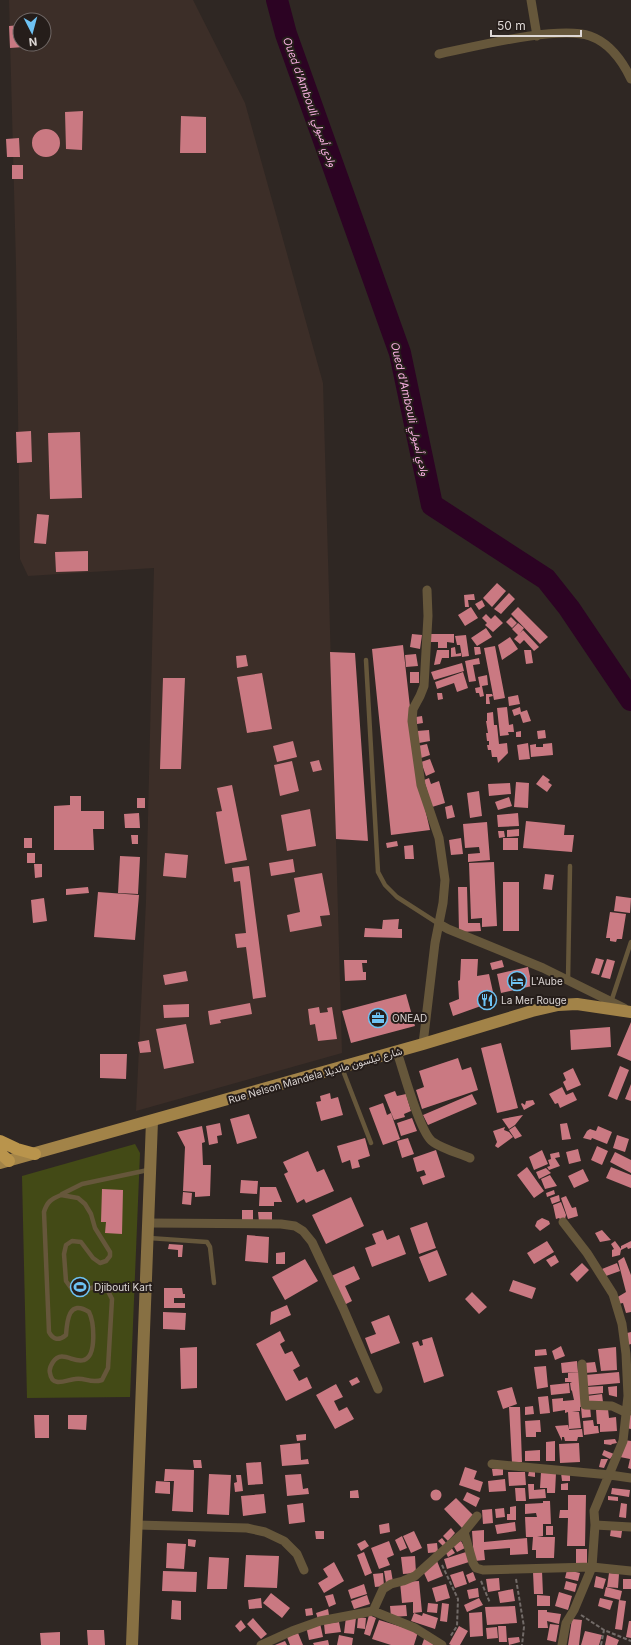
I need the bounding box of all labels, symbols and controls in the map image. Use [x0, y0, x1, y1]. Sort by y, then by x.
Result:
north arrow [12, 12, 52, 52]
scale bar [491, 12, 581, 38]
text: 50 m [497, 18, 526, 33]
text: N [28, 35, 38, 49]
water label: Oued d'Ambouli وادي أمبولي [278, 35, 340, 169]
water label: Oued d'Ambouli وادي أمبولي [386, 341, 432, 478]
hotel icon: L'Aube [506, 970, 528, 992]
place label: L'Aube [531, 975, 563, 987]
restaurant icon: La Mer Rouge [476, 989, 498, 1011]
place label: La Mer Rouge [501, 994, 567, 1006]
office icon: ONEAD [367, 1007, 389, 1029]
place label: ONEAD [392, 1012, 427, 1024]
street label: Rue Nelson Mandela شارع نيلسون مانديلا [227, 1044, 404, 1107]
sports icon: Djibouti Kart [69, 1276, 91, 1298]
place label: Djibouti Kart [94, 1281, 153, 1293]

